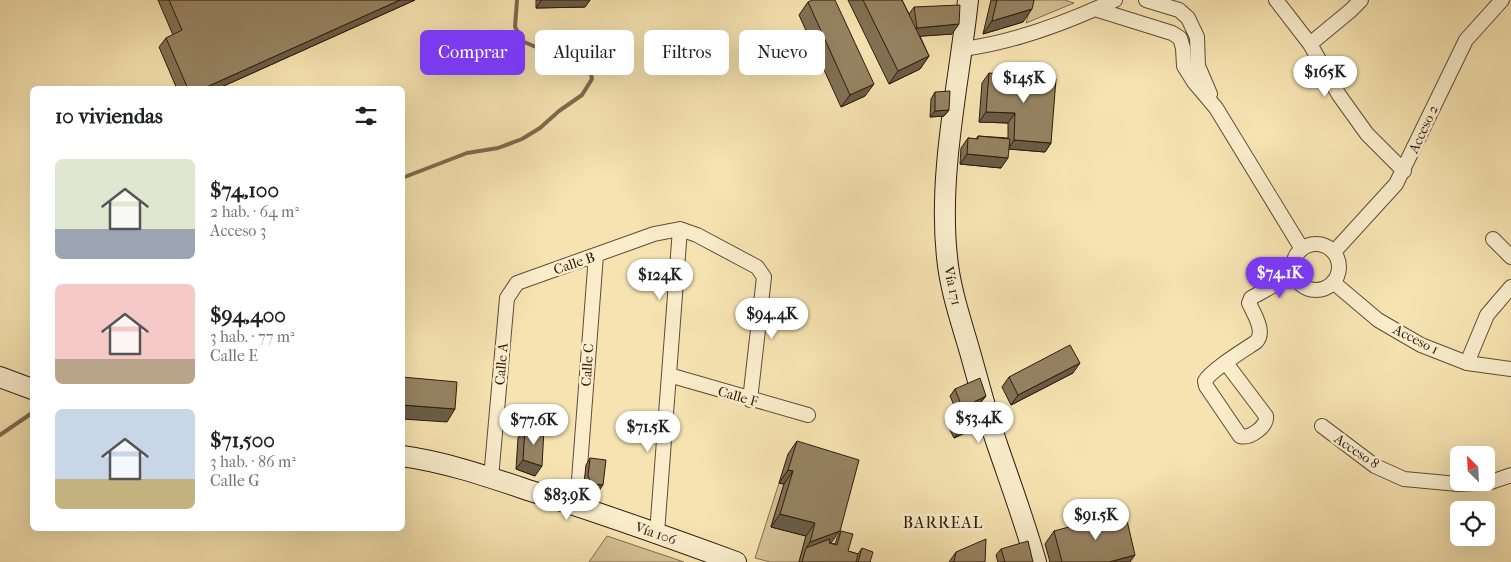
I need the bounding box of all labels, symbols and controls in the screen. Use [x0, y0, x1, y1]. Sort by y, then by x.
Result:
chip: Comprar [420, 30, 525, 75]
chip: Alquilar [535, 30, 634, 75]
chip: Filtros [644, 30, 729, 75]
chip: Nuevo [739, 30, 825, 75]
pin: $165K [1290, 56, 1360, 98]
pin: $145K [989, 62, 1059, 104]
text: $165K [1304, 62, 1346, 81]
text: $145K [1003, 68, 1045, 87]
icon: filters [352, 102, 380, 130]
street label: Acceso 2 [1405, 103, 1442, 157]
text: 10 viviendas [55, 104, 163, 128]
text: $74,100 [210, 178, 279, 202]
icon: home [95, 179, 155, 239]
text: 2 hab. · 64 m² [210, 202, 299, 221]
text: Acceso 3 [210, 221, 266, 240]
street label: Calle B [551, 249, 597, 278]
pin: $74.1K [1239, 256, 1321, 299]
pin: $124K [625, 258, 695, 301]
text: $74.1K [1257, 263, 1303, 282]
street label: Vía 171 [940, 264, 965, 307]
text: $124K [638, 265, 682, 284]
pin: $94.4K [731, 298, 813, 340]
text: $94,400 [210, 303, 286, 327]
icon: home [95, 304, 155, 364]
text: $94.4K [746, 304, 798, 323]
street label: Acceso 1 [1389, 320, 1441, 358]
text: 3 hab. · 77 m² [210, 327, 295, 346]
street label: Calle A [491, 341, 512, 386]
street label: Calle C [578, 343, 597, 387]
text: Calle E [210, 346, 258, 365]
street label: Calle F [716, 383, 760, 410]
pin: $53.4K [938, 402, 1020, 444]
pin: $77.6K [493, 404, 575, 446]
text: $53.4K [956, 408, 1002, 427]
text: $77.6K [510, 410, 558, 429]
pin: $71.5K [607, 410, 689, 453]
text: $71.5K [626, 417, 670, 436]
text: $71,500 [210, 428, 275, 452]
icon: home [95, 429, 155, 489]
street label: Acceso 8 [1330, 430, 1382, 473]
north arrow [1450, 446, 1495, 491]
map controls [1450, 446, 1495, 546]
text: 3 hab. · 86 m² [210, 452, 296, 471]
text: Calle G [210, 471, 260, 490]
pin: $83.9K [526, 478, 608, 521]
text: $83.9K [544, 485, 590, 504]
pin: $91.5K [1055, 498, 1137, 541]
button: locate [1450, 501, 1495, 546]
text: $91.5K [1074, 505, 1118, 524]
district label: BARREAL [903, 513, 983, 532]
street label: Vía 106 [632, 518, 679, 549]

